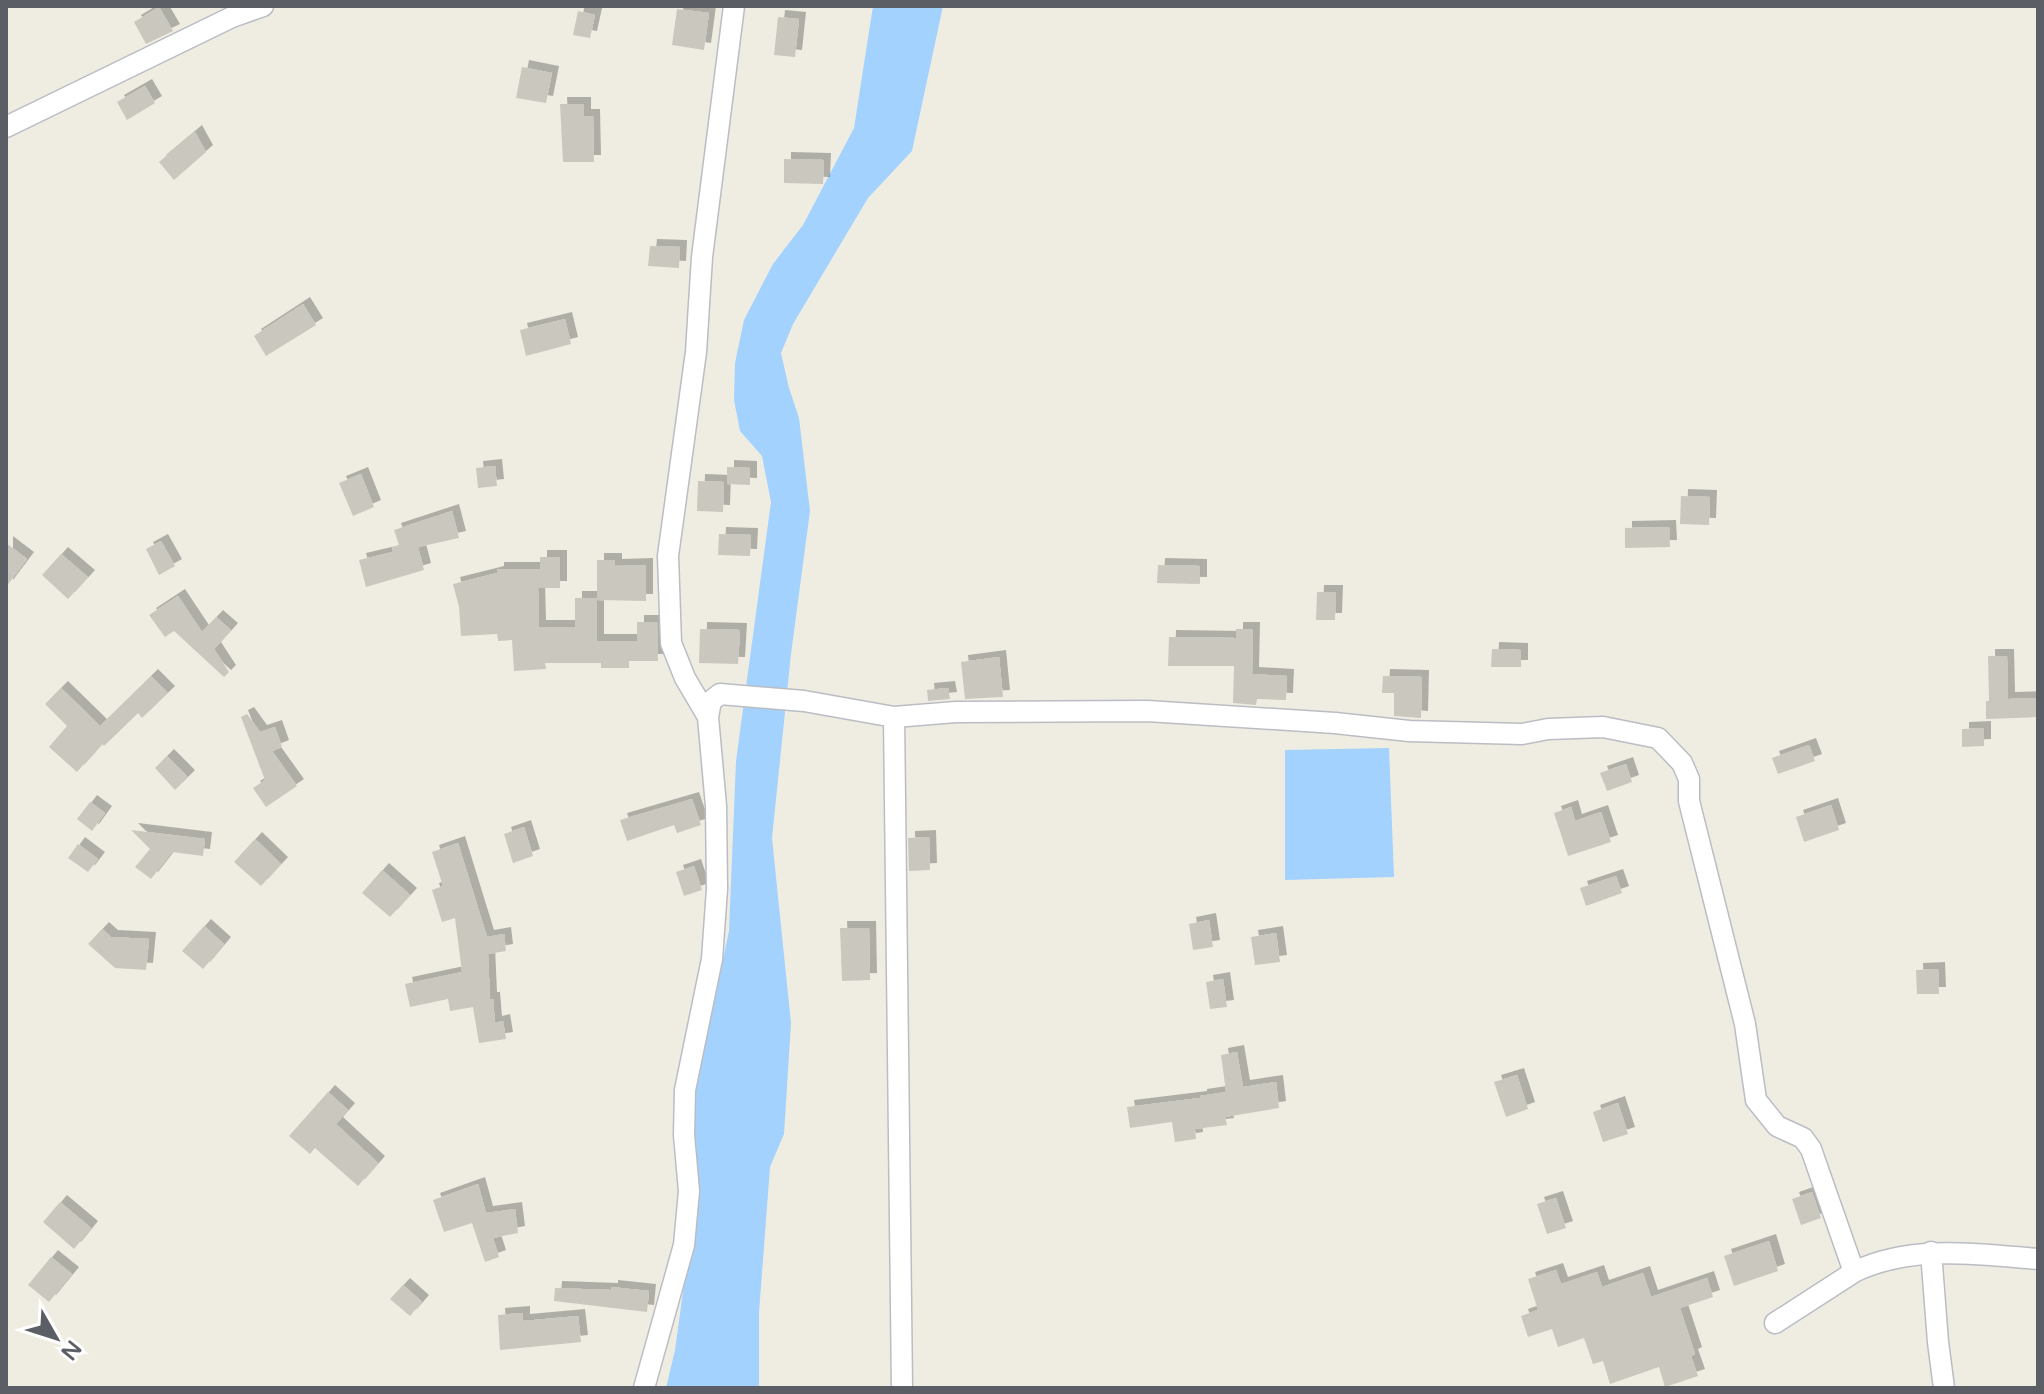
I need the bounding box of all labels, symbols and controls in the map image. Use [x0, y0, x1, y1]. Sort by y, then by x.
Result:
north arrow [16, 1298, 96, 1378]
text: N [55, 1335, 86, 1365]

